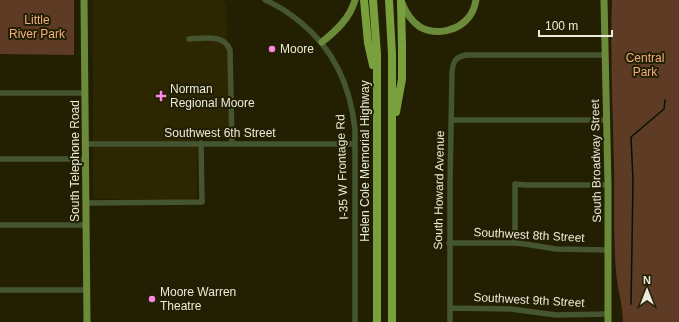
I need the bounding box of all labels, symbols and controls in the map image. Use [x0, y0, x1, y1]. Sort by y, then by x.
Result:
scale bar [539, 12, 612, 38]
park label: Little River Park [9, 13, 66, 41]
text: 100 m [545, 19, 578, 33]
place label: Moore [280, 42, 314, 56]
marker: Moore [267, 44, 277, 54]
park label: Central Park [626, 51, 664, 79]
street label: Helen Cole Memorial Highway [358, 80, 372, 242]
place label: Norman Regional Moore [170, 82, 255, 110]
marker: Norman Regional Moore [155, 90, 167, 102]
street label: South Broadway Street [588, 99, 604, 223]
street label: South Telephone Road [68, 100, 82, 222]
street label: I-35 W Frontage Rd [333, 114, 351, 220]
street label: Southwest 6th Street [164, 126, 276, 140]
street label: South Howard Avenue [431, 130, 447, 250]
street label: Southwest 8th Street [473, 225, 586, 245]
north arrow [627, 270, 667, 310]
text: N [643, 274, 651, 286]
place label: Moore Warren Theatre [160, 285, 236, 313]
street label: Southwest 9th Street [473, 290, 586, 310]
marker: Moore Warren Theatre [147, 294, 157, 304]

